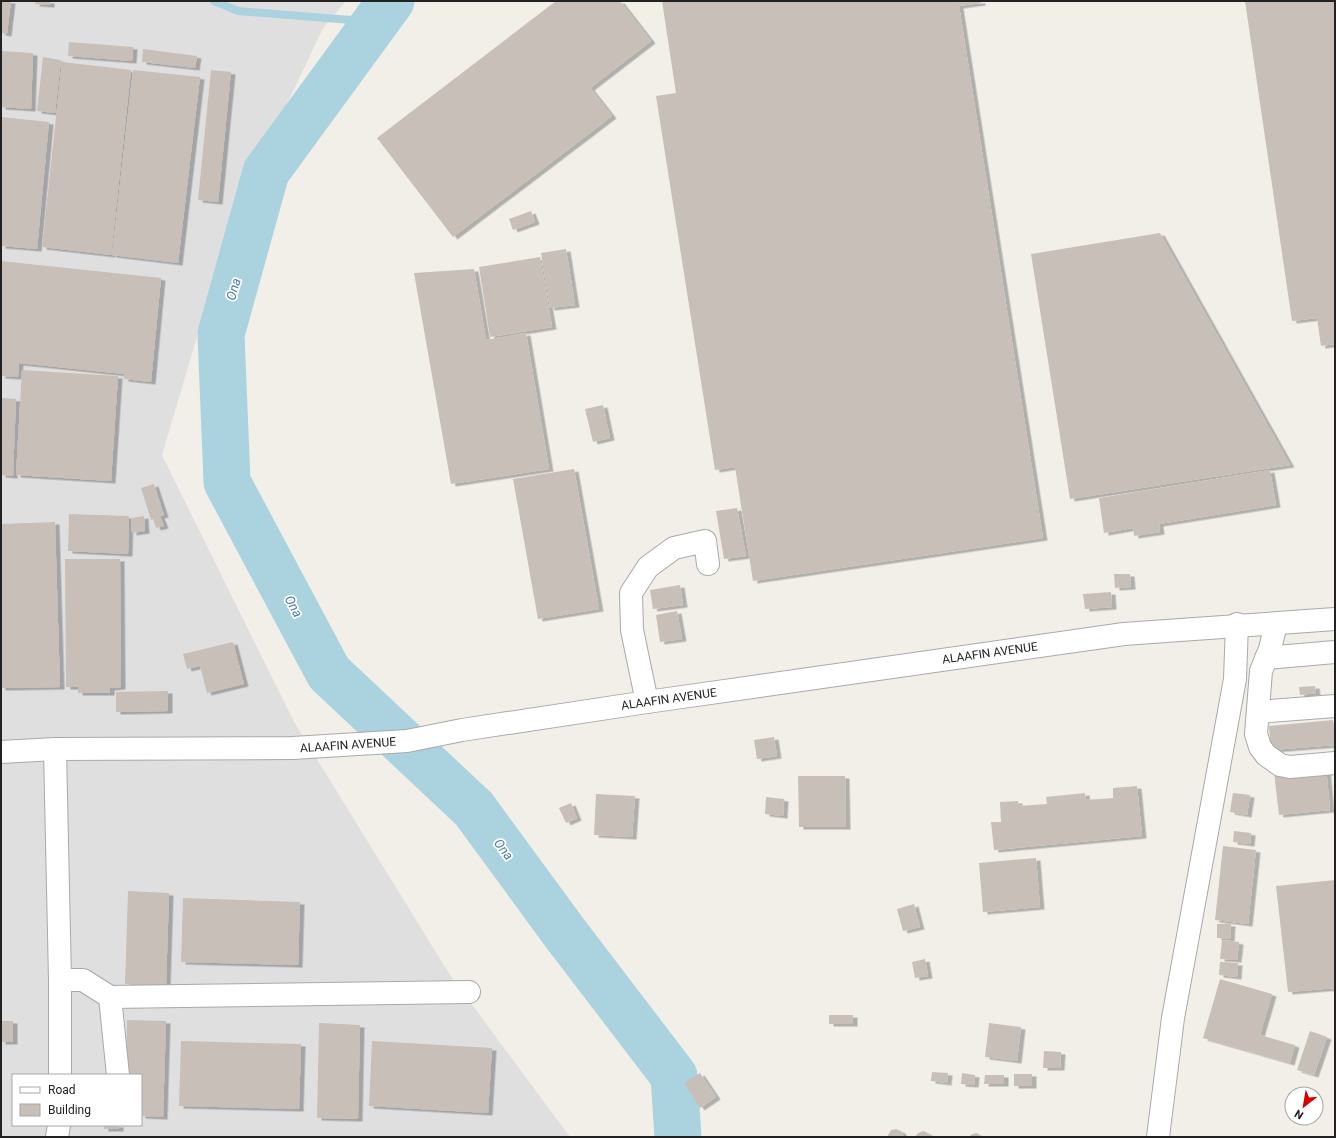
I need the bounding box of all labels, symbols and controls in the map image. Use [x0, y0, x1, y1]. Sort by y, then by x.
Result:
water label: Ona [223, 276, 244, 302]
water label: Ona [282, 593, 306, 620]
street label: ALAAFIN AVENUE [941, 639, 1039, 667]
street label: ALAAFIN AVENUE [620, 685, 718, 713]
street label: ALAAFIN AVENUE [299, 735, 397, 755]
water label: Ona [491, 836, 516, 863]
legend [12, 1074, 142, 1126]
text: Road [48, 1083, 76, 1097]
north arrow [1284, 1086, 1324, 1126]
text: Building [48, 1103, 91, 1117]
text: N [1292, 1106, 1306, 1122]

